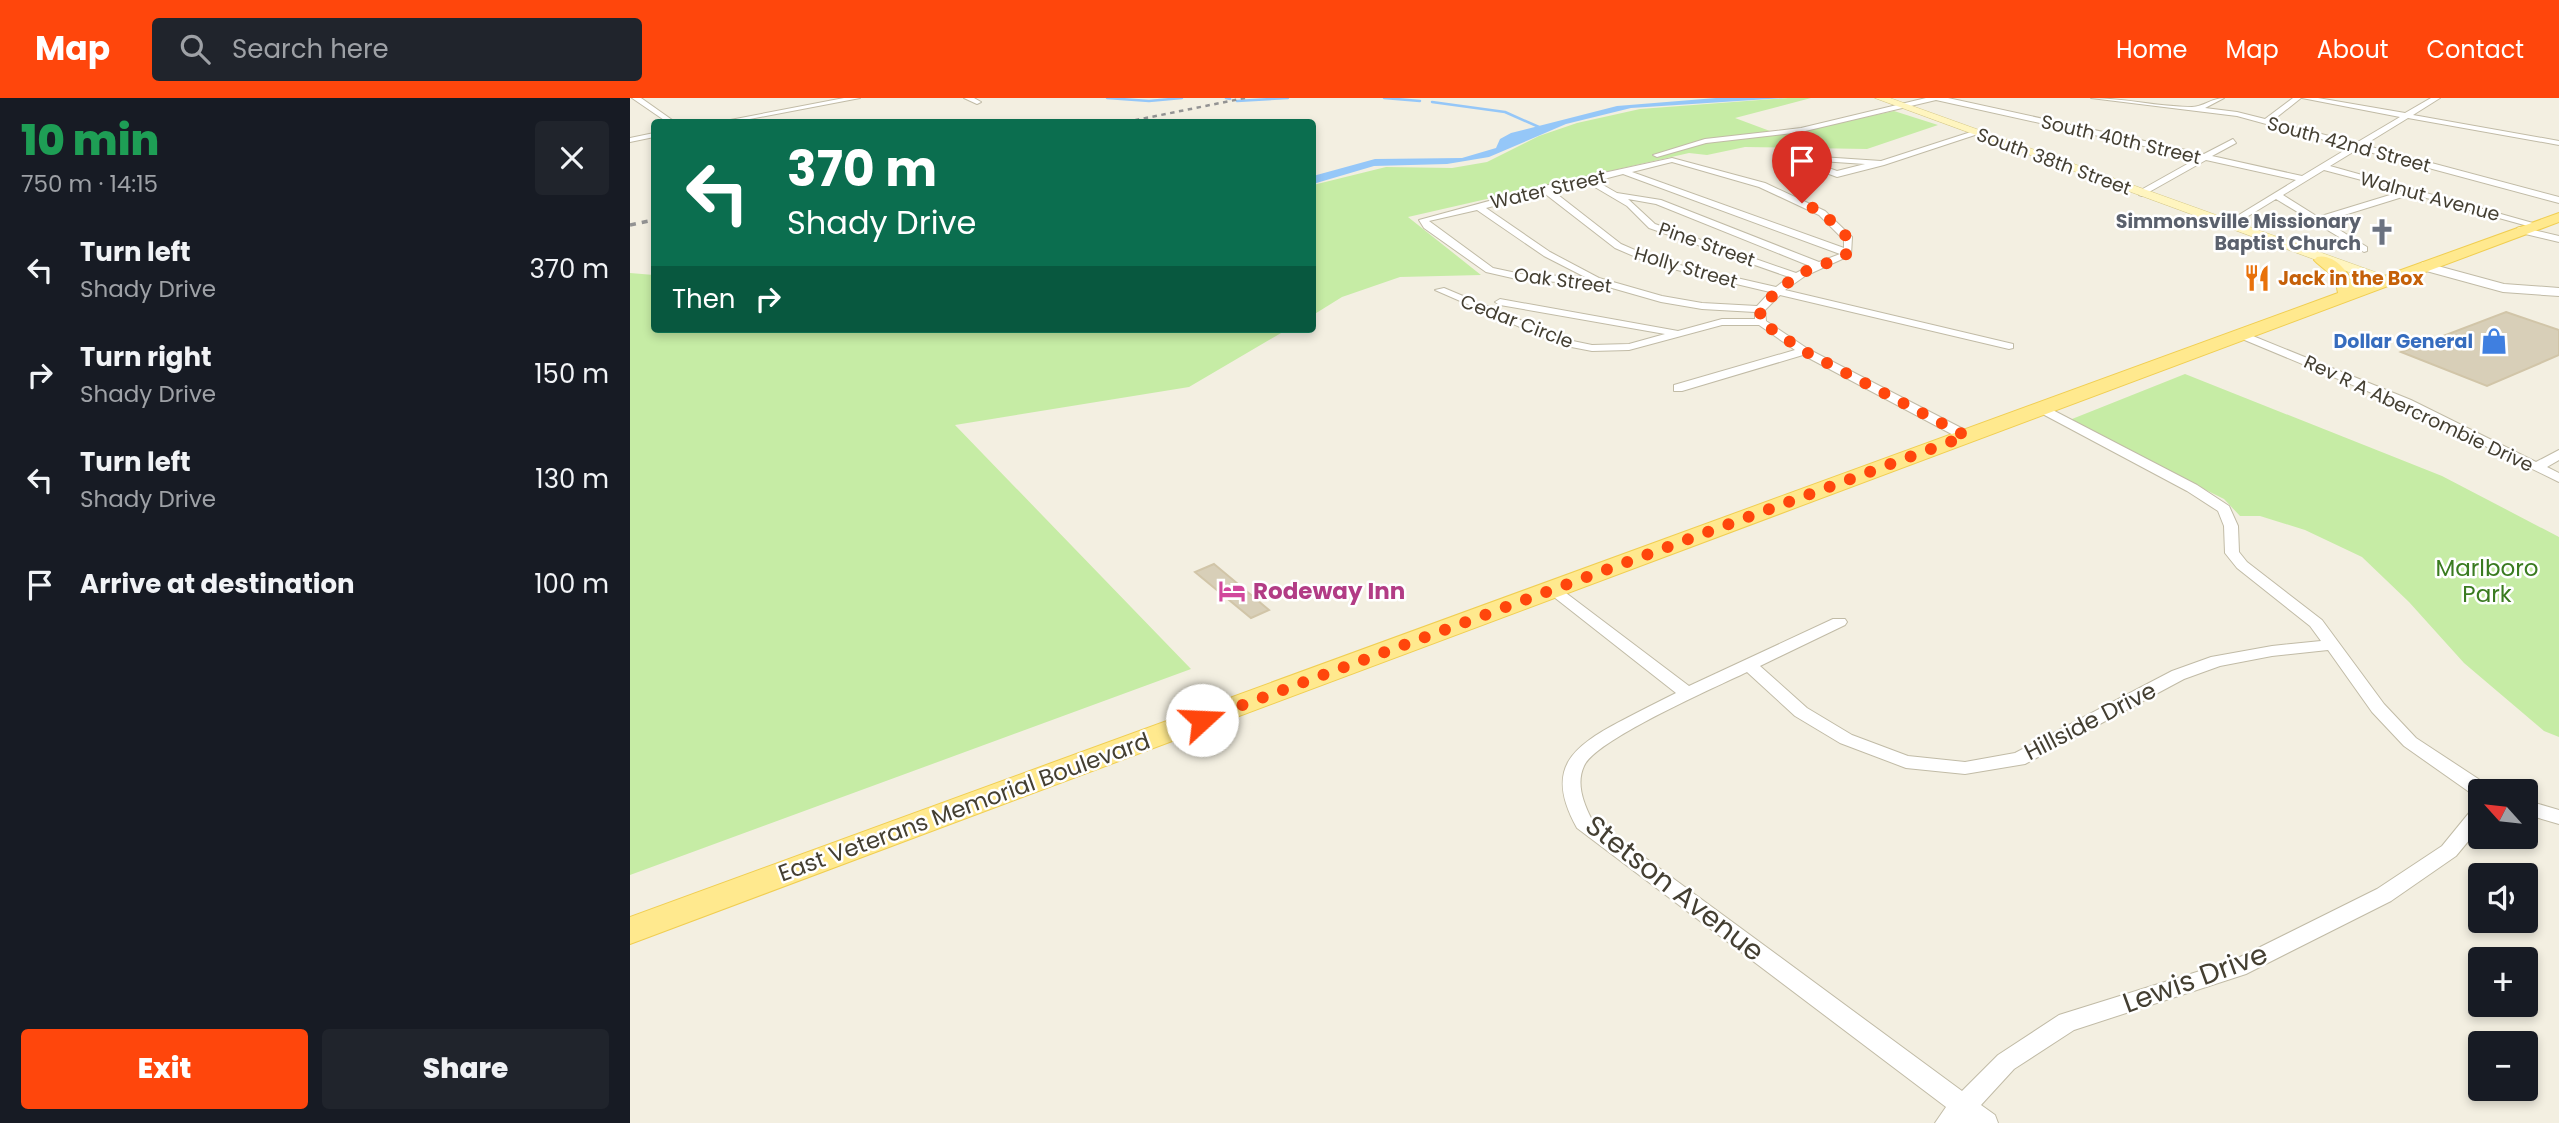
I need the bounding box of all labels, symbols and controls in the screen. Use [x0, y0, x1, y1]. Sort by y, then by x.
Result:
search box [152, 18, 642, 81]
text: Map [35, 25, 110, 72]
icon: search [176, 30, 214, 68]
text: Search here [232, 31, 389, 67]
text: Home [2116, 33, 2188, 66]
text: Map [2226, 33, 2279, 66]
text: About [2317, 33, 2388, 66]
text: Contact [2426, 33, 2524, 66]
street label: South 40th Street [2038, 108, 2204, 171]
street label: South 42nd Street [2264, 110, 2434, 179]
text: 10 min [21, 111, 159, 170]
button: close [535, 121, 609, 195]
street label: South 38th Street [1973, 121, 2135, 202]
pin [1772, 131, 1832, 203]
text: 370 m [787, 135, 937, 203]
icon: arrive [1783, 142, 1821, 180]
icon: left [672, 147, 763, 238]
street label: Water Street [1488, 163, 1609, 216]
street label: Walnut Avenue [2357, 165, 2503, 228]
text: 750 m · 14:15 [21, 168, 158, 200]
text: Shady Drive [787, 200, 976, 245]
place label: Simmonsville Missionary Baptist Church [2116, 208, 2362, 257]
street label: Pine Street [1655, 215, 1759, 274]
church icon: Simmonsville Missionary Baptist Church [2367, 217, 2397, 247]
text: Turn left [80, 234, 191, 270]
street label: Holly Street [1631, 240, 1741, 295]
icon: left [21, 251, 59, 289]
text: 370 m [529, 251, 609, 287]
street label: Oak Street [1513, 261, 1613, 300]
restaurant icon: Jack in the Box [2242, 263, 2272, 293]
place label: Jack in the Box [2278, 265, 2424, 292]
text: Shady Drive [80, 273, 216, 305]
icon: right [749, 280, 787, 318]
text: Then [672, 281, 735, 317]
street label: Cedar Circle [1457, 288, 1577, 355]
shop icon: Dollar General [2479, 326, 2509, 356]
place label: Dollar General [2333, 328, 2473, 355]
text: Turn right [80, 339, 212, 375]
street label: Rev R A Abercrombie Drive [2300, 348, 2538, 479]
icon: right [21, 356, 59, 394]
text: 150 m [534, 356, 609, 392]
text: Shady Drive [80, 378, 216, 410]
text: Turn left [80, 444, 191, 480]
icon: left [21, 461, 59, 499]
text: 130 m [535, 461, 609, 497]
text: Shady Drive [80, 483, 216, 515]
park label: Marlboro Park [2435, 552, 2539, 610]
icon: arrive [21, 566, 59, 604]
text: Arrive at destination [80, 566, 355, 602]
text: 100 m [534, 566, 609, 602]
place label: Rodeway Inn [1253, 575, 1405, 607]
hotel icon: Rodeway Inn [1217, 576, 1247, 606]
street label: Hillside Drive [2019, 674, 2161, 768]
position arrow [1165, 683, 1239, 757]
street label: East Veterans Memorial Boulevard [774, 725, 1154, 889]
north arrow [2468, 779, 2538, 849]
map controls [2468, 779, 2538, 1101]
street label: Stetson Avenue [1577, 806, 1772, 971]
button: sound [2468, 863, 2538, 933]
street label: Lewis Drive [2117, 934, 2273, 1023]
button: + [2468, 947, 2538, 1017]
button: Exit [21, 1029, 308, 1109]
button: Share [322, 1029, 609, 1109]
button: − [2468, 1031, 2538, 1101]

